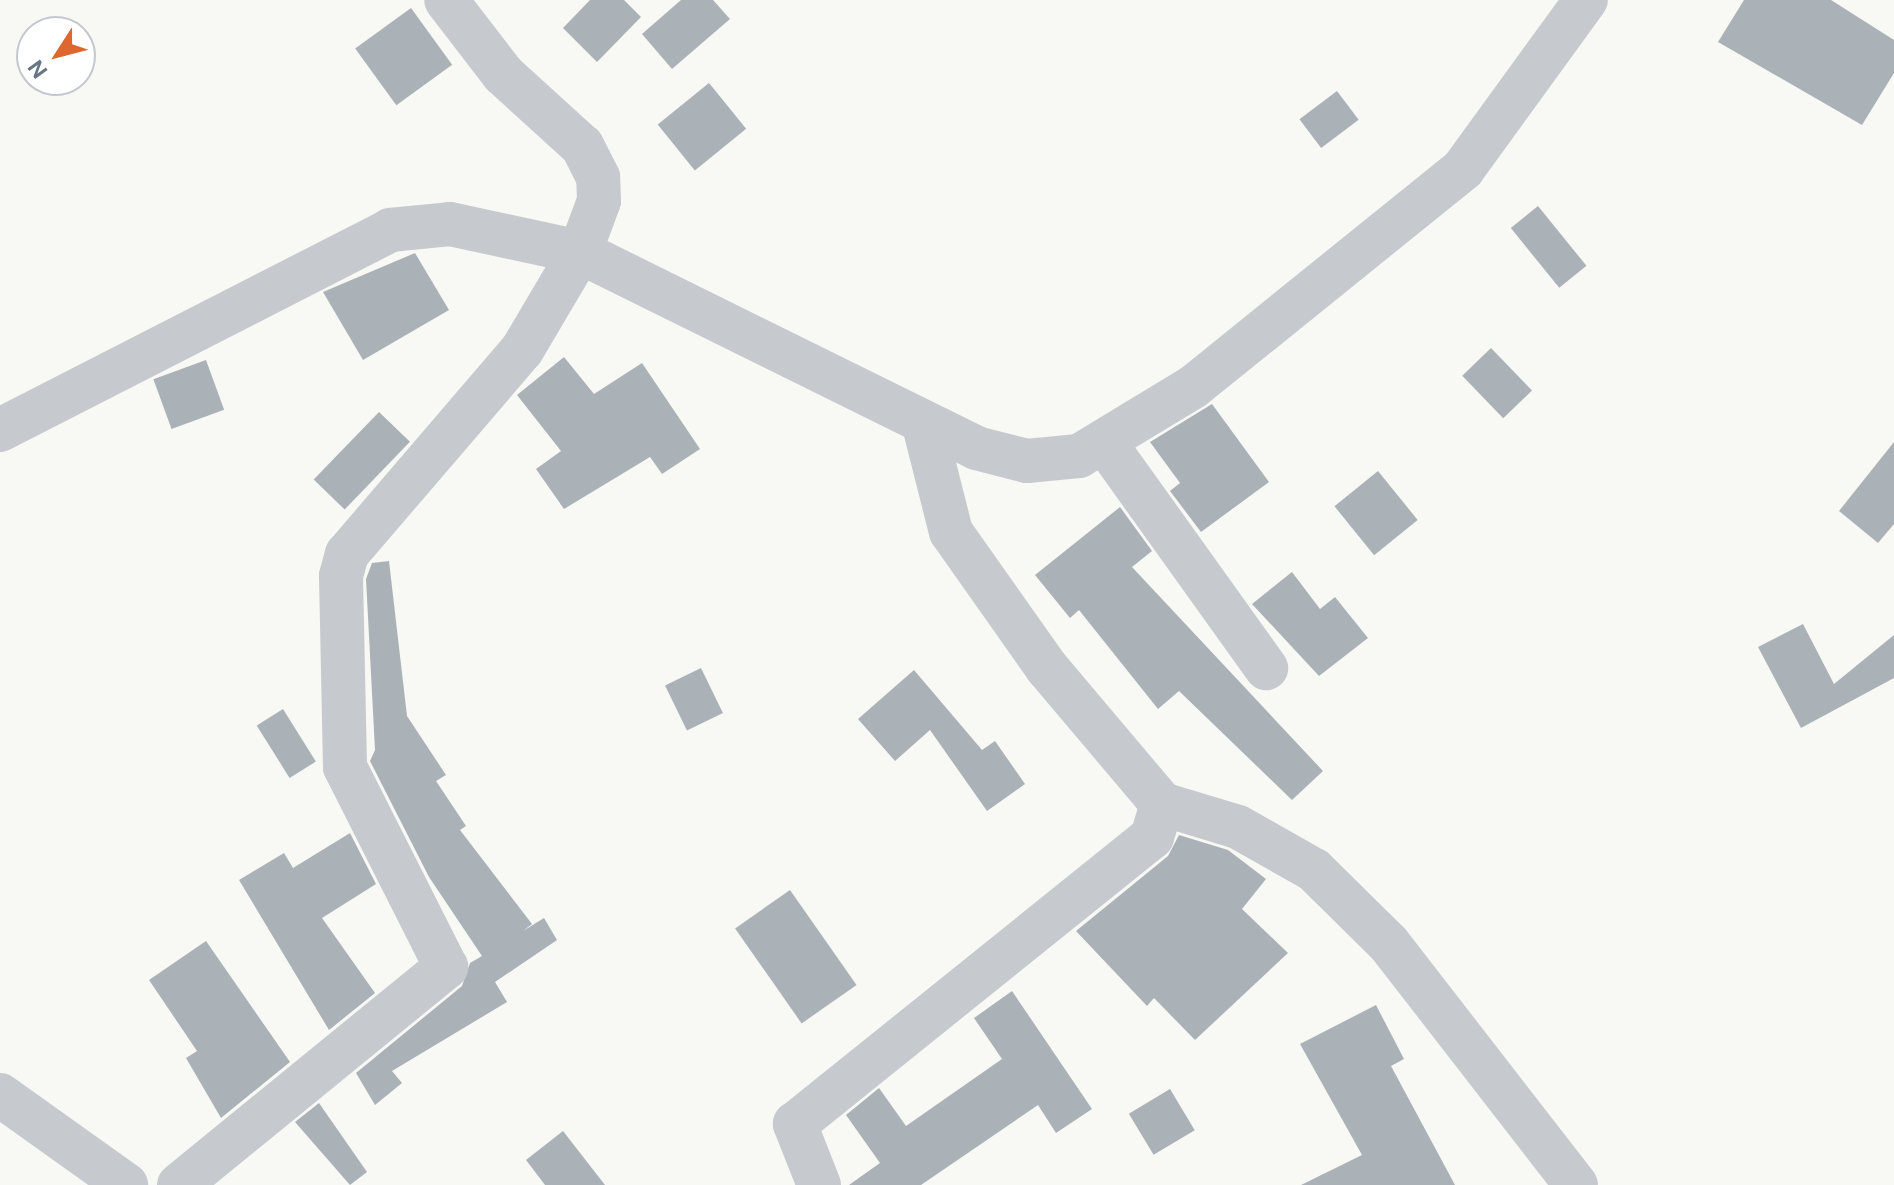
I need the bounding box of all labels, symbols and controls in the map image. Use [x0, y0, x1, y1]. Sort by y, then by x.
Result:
north arrow [16, 16, 96, 96]
text: N [21, 54, 54, 84]

